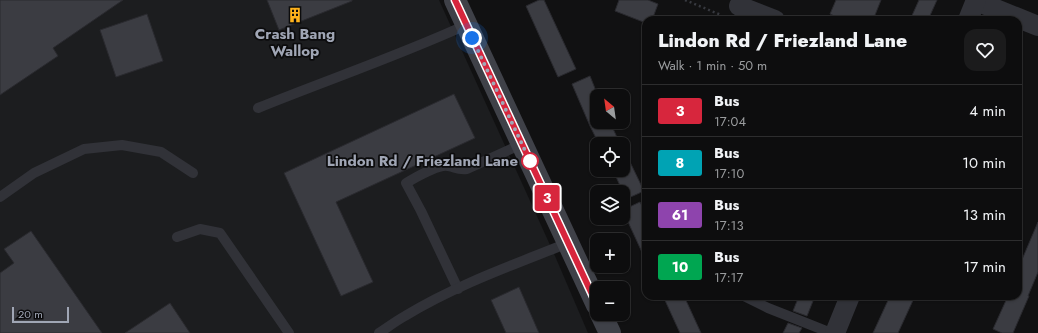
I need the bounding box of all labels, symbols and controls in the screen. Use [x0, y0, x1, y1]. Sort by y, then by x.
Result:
building icon: Crash Bang Wallop [286, 6, 304, 24]
place label: Crash Bang Wallop [255, 23, 335, 62]
text: Lindon Rd / Friezland Lane [658, 27, 907, 54]
your location [462, 28, 482, 48]
button: heart [964, 29, 1006, 71]
text: Walk · 1 min · 50 m [658, 56, 767, 75]
north arrow [590, 89, 630, 129]
map controls [590, 89, 630, 321]
text: Bus [714, 90, 739, 112]
text: 4 min [969, 100, 1006, 122]
text: 3 [676, 101, 684, 121]
text: 17:04 [714, 112, 746, 131]
button: locate [590, 137, 630, 177]
text: Bus [714, 142, 739, 164]
place label: Lindon Rd / Friezland Lane [327, 150, 518, 172]
marker: Lindon Rd / Friezland Lane [521, 152, 539, 170]
text: 10 min [962, 152, 1006, 174]
text: 8 [676, 153, 684, 173]
text: 17:10 [714, 164, 744, 183]
line badge: 3 [534, 185, 560, 211]
button: layers [590, 185, 630, 225]
text: 3 [543, 188, 551, 208]
text: Bus [714, 194, 739, 216]
text: 13 min [963, 204, 1006, 226]
text: 61 [672, 205, 688, 225]
text: 17:13 [714, 216, 744, 235]
button: + [590, 233, 630, 273]
text: Bus [714, 246, 739, 268]
text: 17 min [963, 256, 1006, 278]
text: 10 [672, 257, 688, 277]
text: 17:17 [714, 268, 743, 287]
button: − [590, 281, 630, 321]
scale bar [12, 305, 69, 324]
text: 20 m [18, 306, 43, 322]

